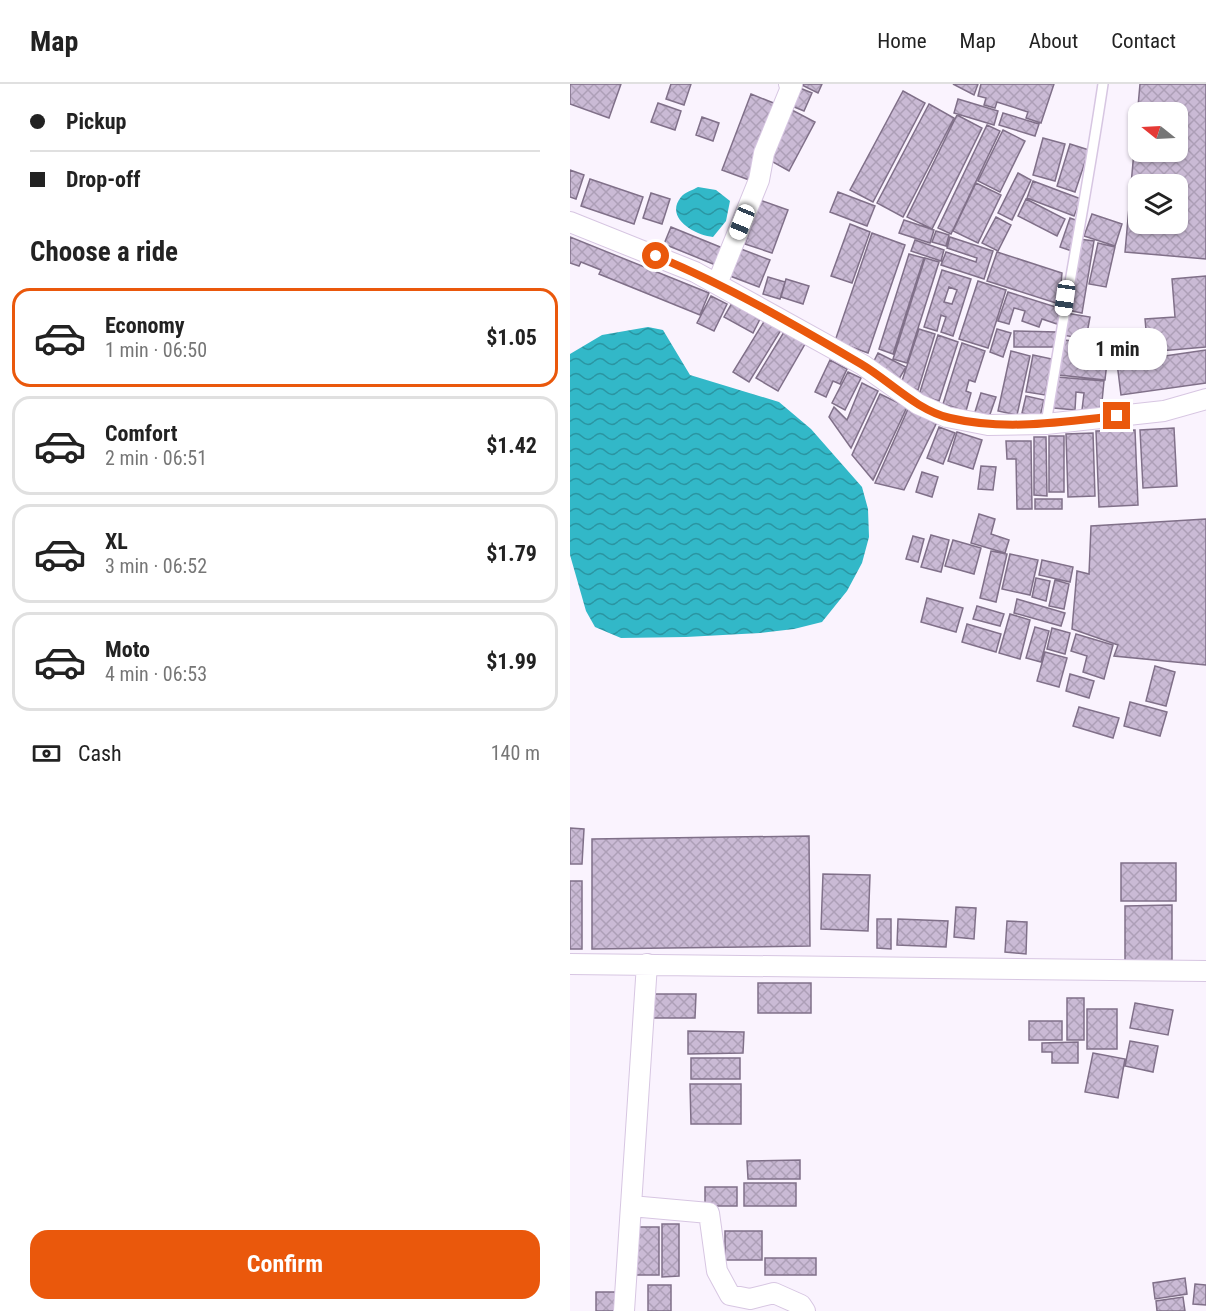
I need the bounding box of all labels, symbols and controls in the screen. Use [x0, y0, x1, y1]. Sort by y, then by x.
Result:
text: Map [30, 25, 78, 58]
text: Home [877, 29, 927, 53]
text: Map [960, 29, 996, 53]
text: About [1029, 29, 1078, 53]
text: Contact [1111, 29, 1176, 53]
north arrow [1128, 102, 1188, 162]
map controls [1128, 102, 1188, 234]
text: Pickup [66, 109, 126, 134]
text: Drop-off [66, 167, 140, 192]
button: layers [1128, 174, 1188, 234]
car [727, 202, 757, 242]
text: Choose a ride [30, 236, 178, 268]
route start [642, 242, 669, 269]
car [1054, 279, 1076, 317]
icon: car [33, 311, 87, 365]
text: Economy [105, 313, 185, 338]
text: $1.05 [486, 325, 537, 350]
callout: 1 min [1068, 329, 1166, 371]
text: 1 min [1095, 337, 1140, 361]
text: 1 min · 06:50 [105, 338, 207, 362]
route end [1103, 402, 1130, 429]
icon: car [33, 419, 87, 473]
text: Comfort [105, 421, 178, 446]
text: $1.42 [486, 433, 537, 458]
text: 2 min · 06:51 [105, 446, 207, 470]
icon: car [33, 527, 87, 581]
text: XL [105, 529, 128, 554]
text: $1.79 [486, 541, 537, 566]
text: 3 min · 06:52 [105, 554, 207, 578]
icon: car [33, 635, 87, 689]
text: Moto [105, 637, 150, 662]
text: $1.99 [486, 649, 537, 674]
text: 4 min · 06:53 [105, 662, 207, 686]
icon: cash [30, 737, 63, 770]
text: Cash [78, 741, 122, 766]
text: 140 m [491, 741, 540, 765]
button: Confirm [30, 1230, 540, 1299]

